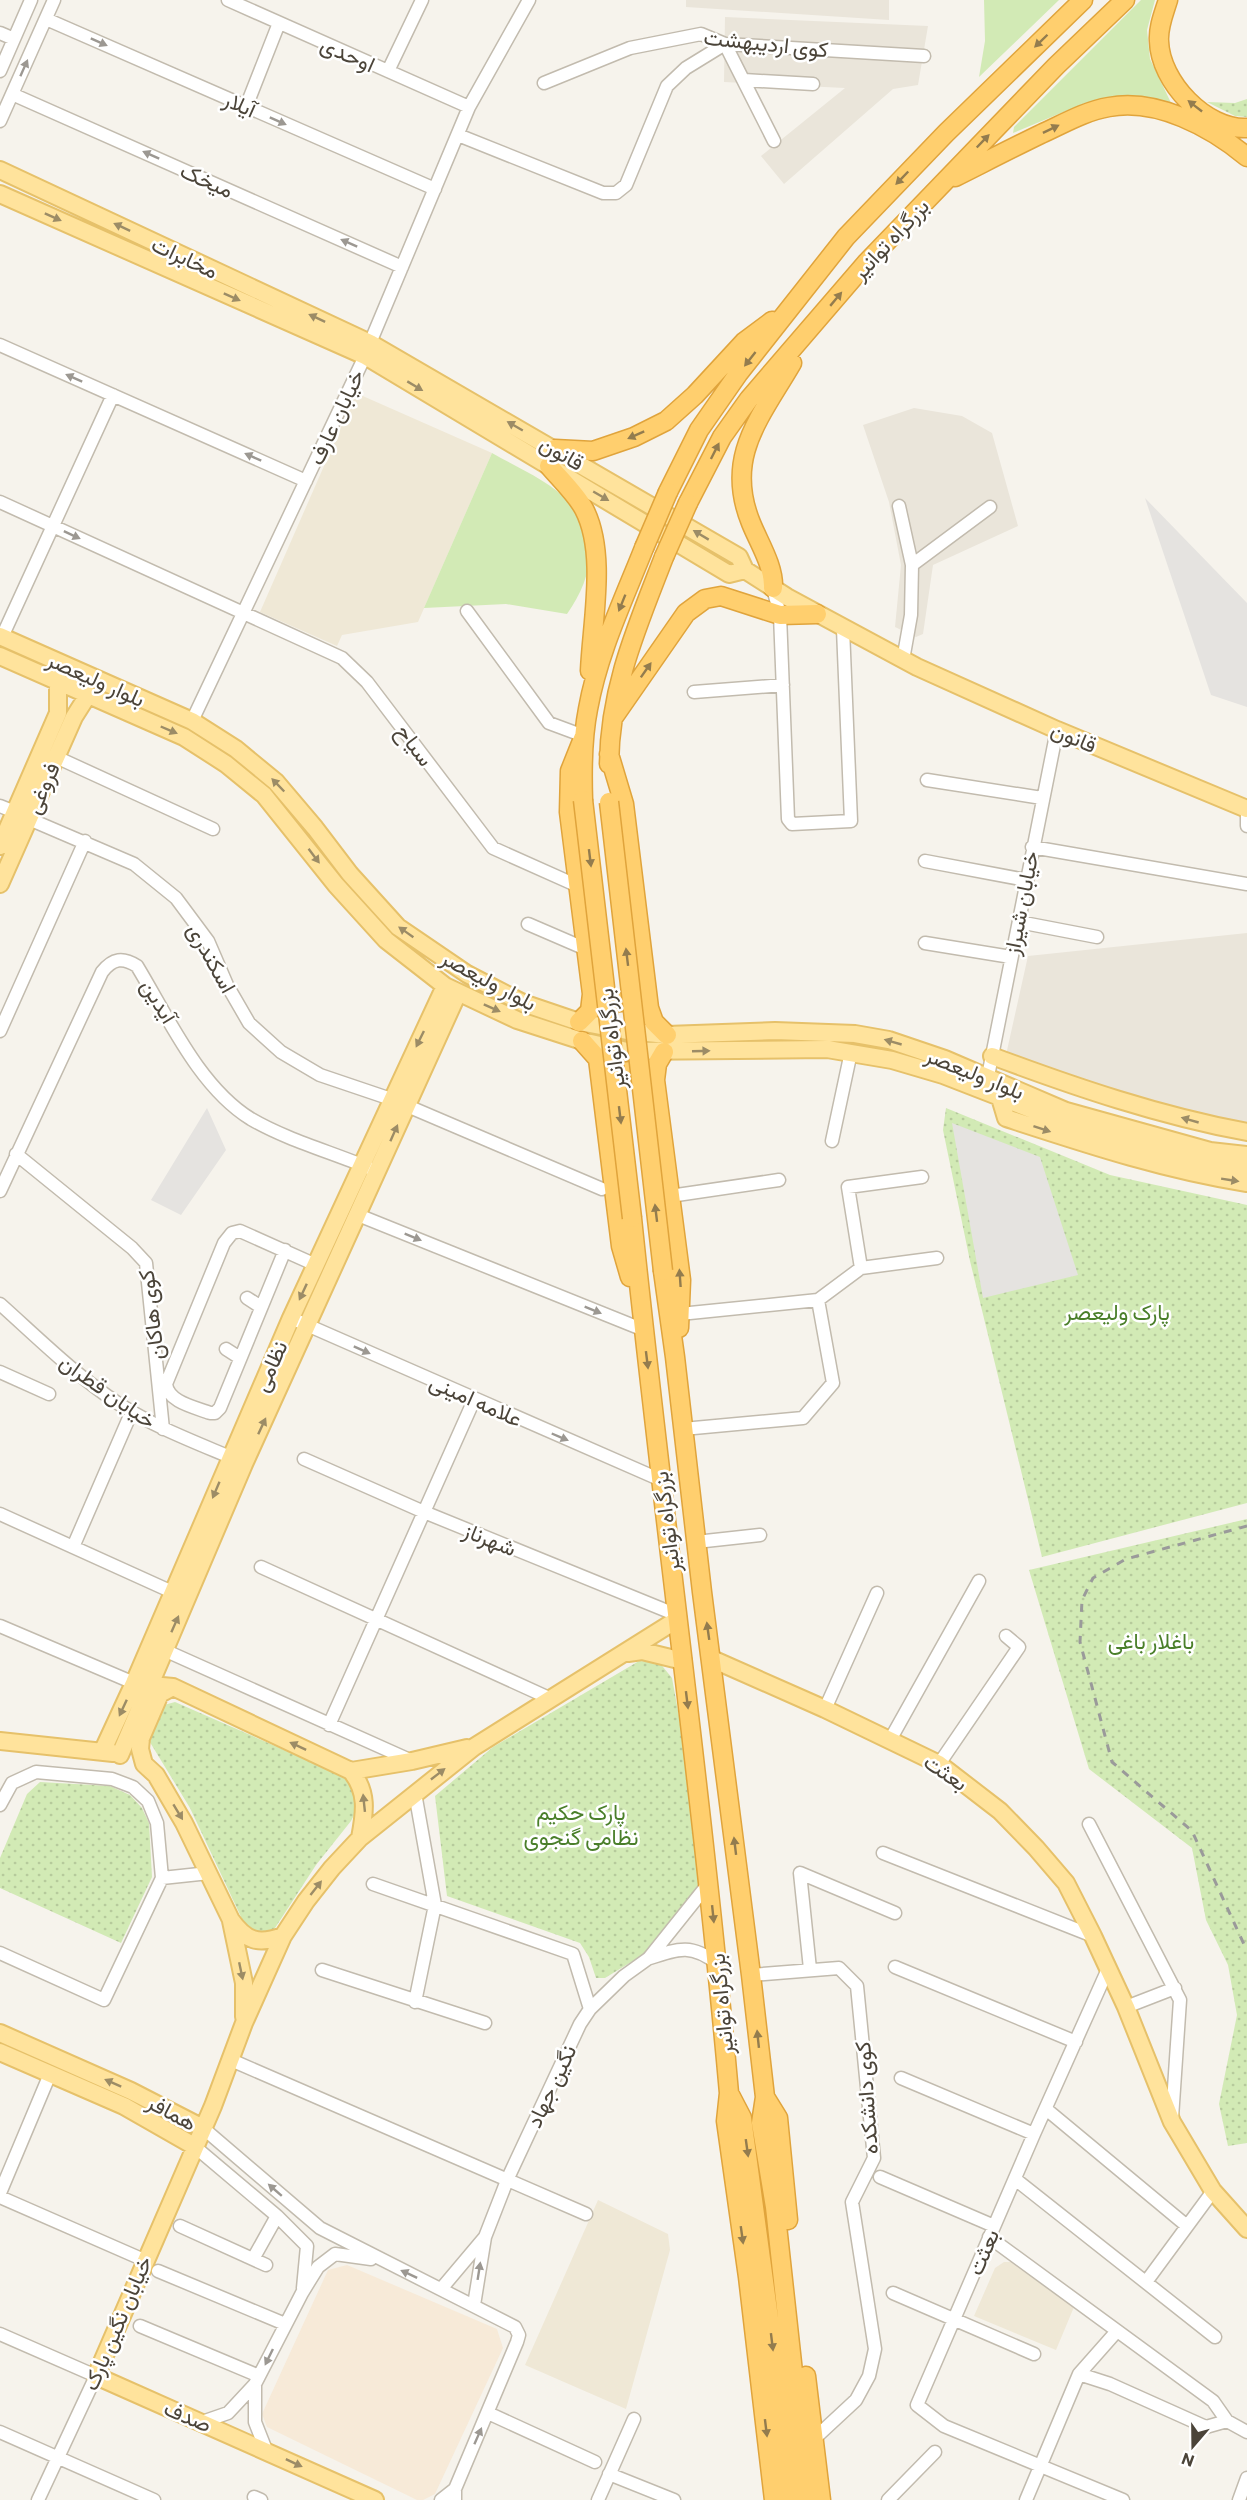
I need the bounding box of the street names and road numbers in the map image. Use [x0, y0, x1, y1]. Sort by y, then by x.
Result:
street label: کوی اردیبهشت [702, 23, 830, 63]
street label: اوحدی [316, 30, 380, 78]
street label: آیلار [218, 84, 262, 124]
street label: میخک [176, 156, 238, 203]
street label: بزرگراه توانیر [844, 192, 935, 286]
street label: مخابرات [147, 229, 223, 285]
street label: خیابان عارف [302, 365, 370, 469]
street label: قانون [535, 429, 589, 477]
street label: بلوار ولیعصر [42, 645, 149, 713]
street label: قانون [1047, 715, 1101, 759]
street label: سیاح [389, 718, 440, 772]
street label: فروغى [18, 758, 66, 818]
street label: خیابان شیراز [997, 849, 1045, 958]
street label: اسکندری [181, 918, 243, 998]
street label: بلوار ولیعصر [436, 943, 542, 1017]
street label: آیدین [135, 974, 184, 1030]
street label: بزرگراه توانیر [591, 987, 631, 1092]
street label: بلوار ولیعصر [921, 1040, 1029, 1106]
street label: کوی هاکان [132, 1268, 170, 1362]
street label: نظامی [246, 1336, 294, 1396]
street label: خیابان قطران [54, 1347, 162, 1435]
street label: علامه امینی [425, 1367, 527, 1433]
street label: بزرگراه توانیر [646, 1470, 686, 1575]
street label: شهرناز [458, 1515, 521, 1562]
street label: بعثت [919, 1747, 973, 1796]
street label: بزرگراه توانیر [703, 1952, 739, 2057]
street label: نگین جهاد [520, 2040, 582, 2132]
street label: کوی دانشکده [848, 2040, 884, 2155]
street label: همافر [141, 2087, 202, 2137]
street label: بعثت [961, 2225, 1004, 2279]
street label: خیابان نگین پارک [76, 2251, 159, 2395]
street label: صدف [160, 2394, 216, 2438]

